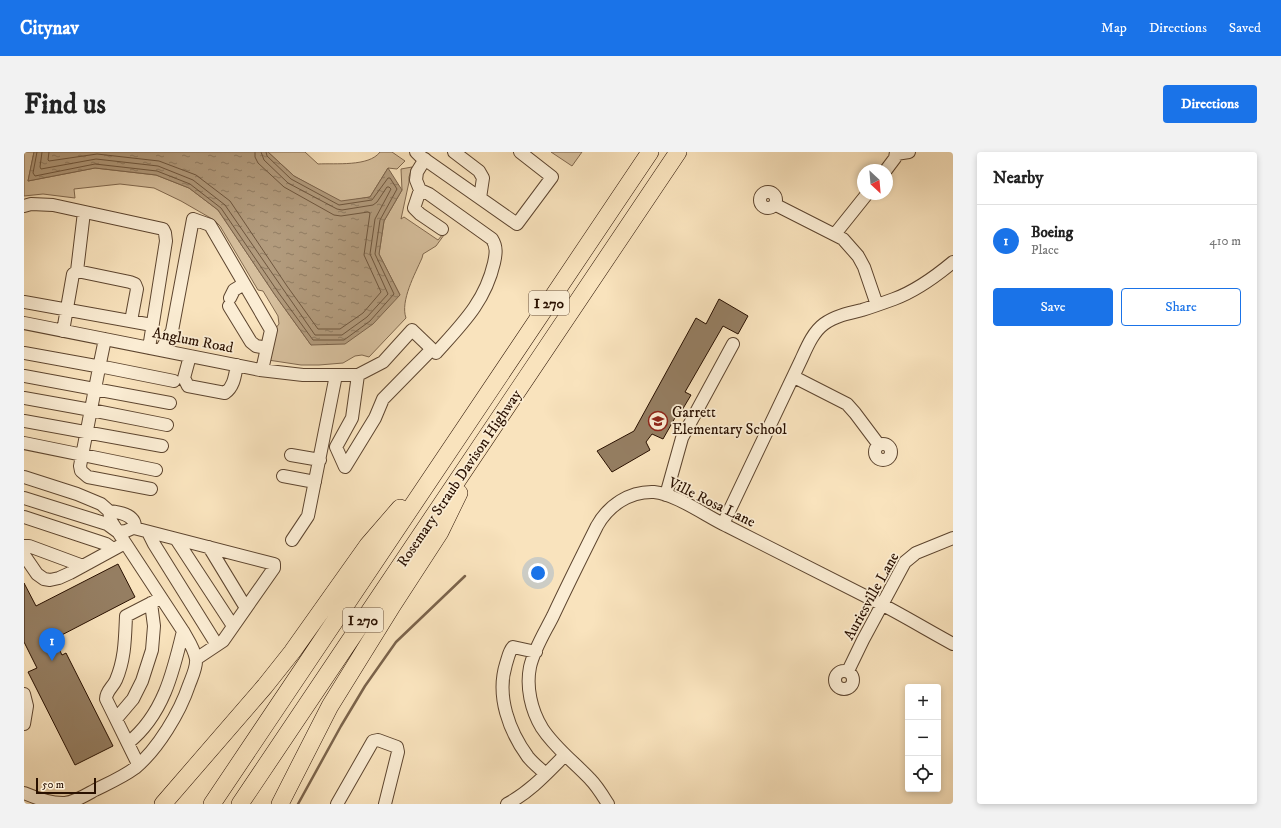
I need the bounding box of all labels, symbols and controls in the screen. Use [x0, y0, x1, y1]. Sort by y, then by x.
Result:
text: Citynav [20, 17, 79, 40]
text: Map [1101, 19, 1127, 37]
text: Directions [1149, 19, 1207, 37]
text: Saved [1229, 19, 1261, 37]
button: Directions [1163, 85, 1257, 123]
text: Find us [24, 87, 106, 122]
north arrow [857, 164, 893, 200]
text: Nearby [993, 167, 1043, 189]
text: Boeing [1031, 223, 1073, 242]
text: 1 [1004, 233, 1008, 249]
text: 410 m [1209, 233, 1241, 249]
text: Place [1031, 242, 1059, 258]
button: Save [993, 288, 1113, 326]
button: Share [1121, 288, 1241, 326]
road number: I 270 [529, 291, 569, 315]
street label: Anglum Road [151, 323, 235, 358]
street label: Rosemary Straub Davison Highway [393, 385, 526, 571]
place label: Garrett Elementary School [672, 403, 787, 439]
school or university icon: Garrett Elementary School [647, 410, 669, 432]
street label: Ville Rosa Lane [664, 473, 758, 532]
street label: Auriesville Lane [839, 549, 903, 643]
your location [528, 563, 548, 583]
road number: I 270 [343, 608, 383, 632]
pin: 1 [39, 628, 65, 661]
map controls [905, 684, 941, 792]
button: + [905, 684, 941, 720]
button: − [905, 720, 941, 756]
button: locate [905, 756, 941, 792]
scale bar [36, 776, 96, 795]
text: 50 m [42, 778, 64, 792]

